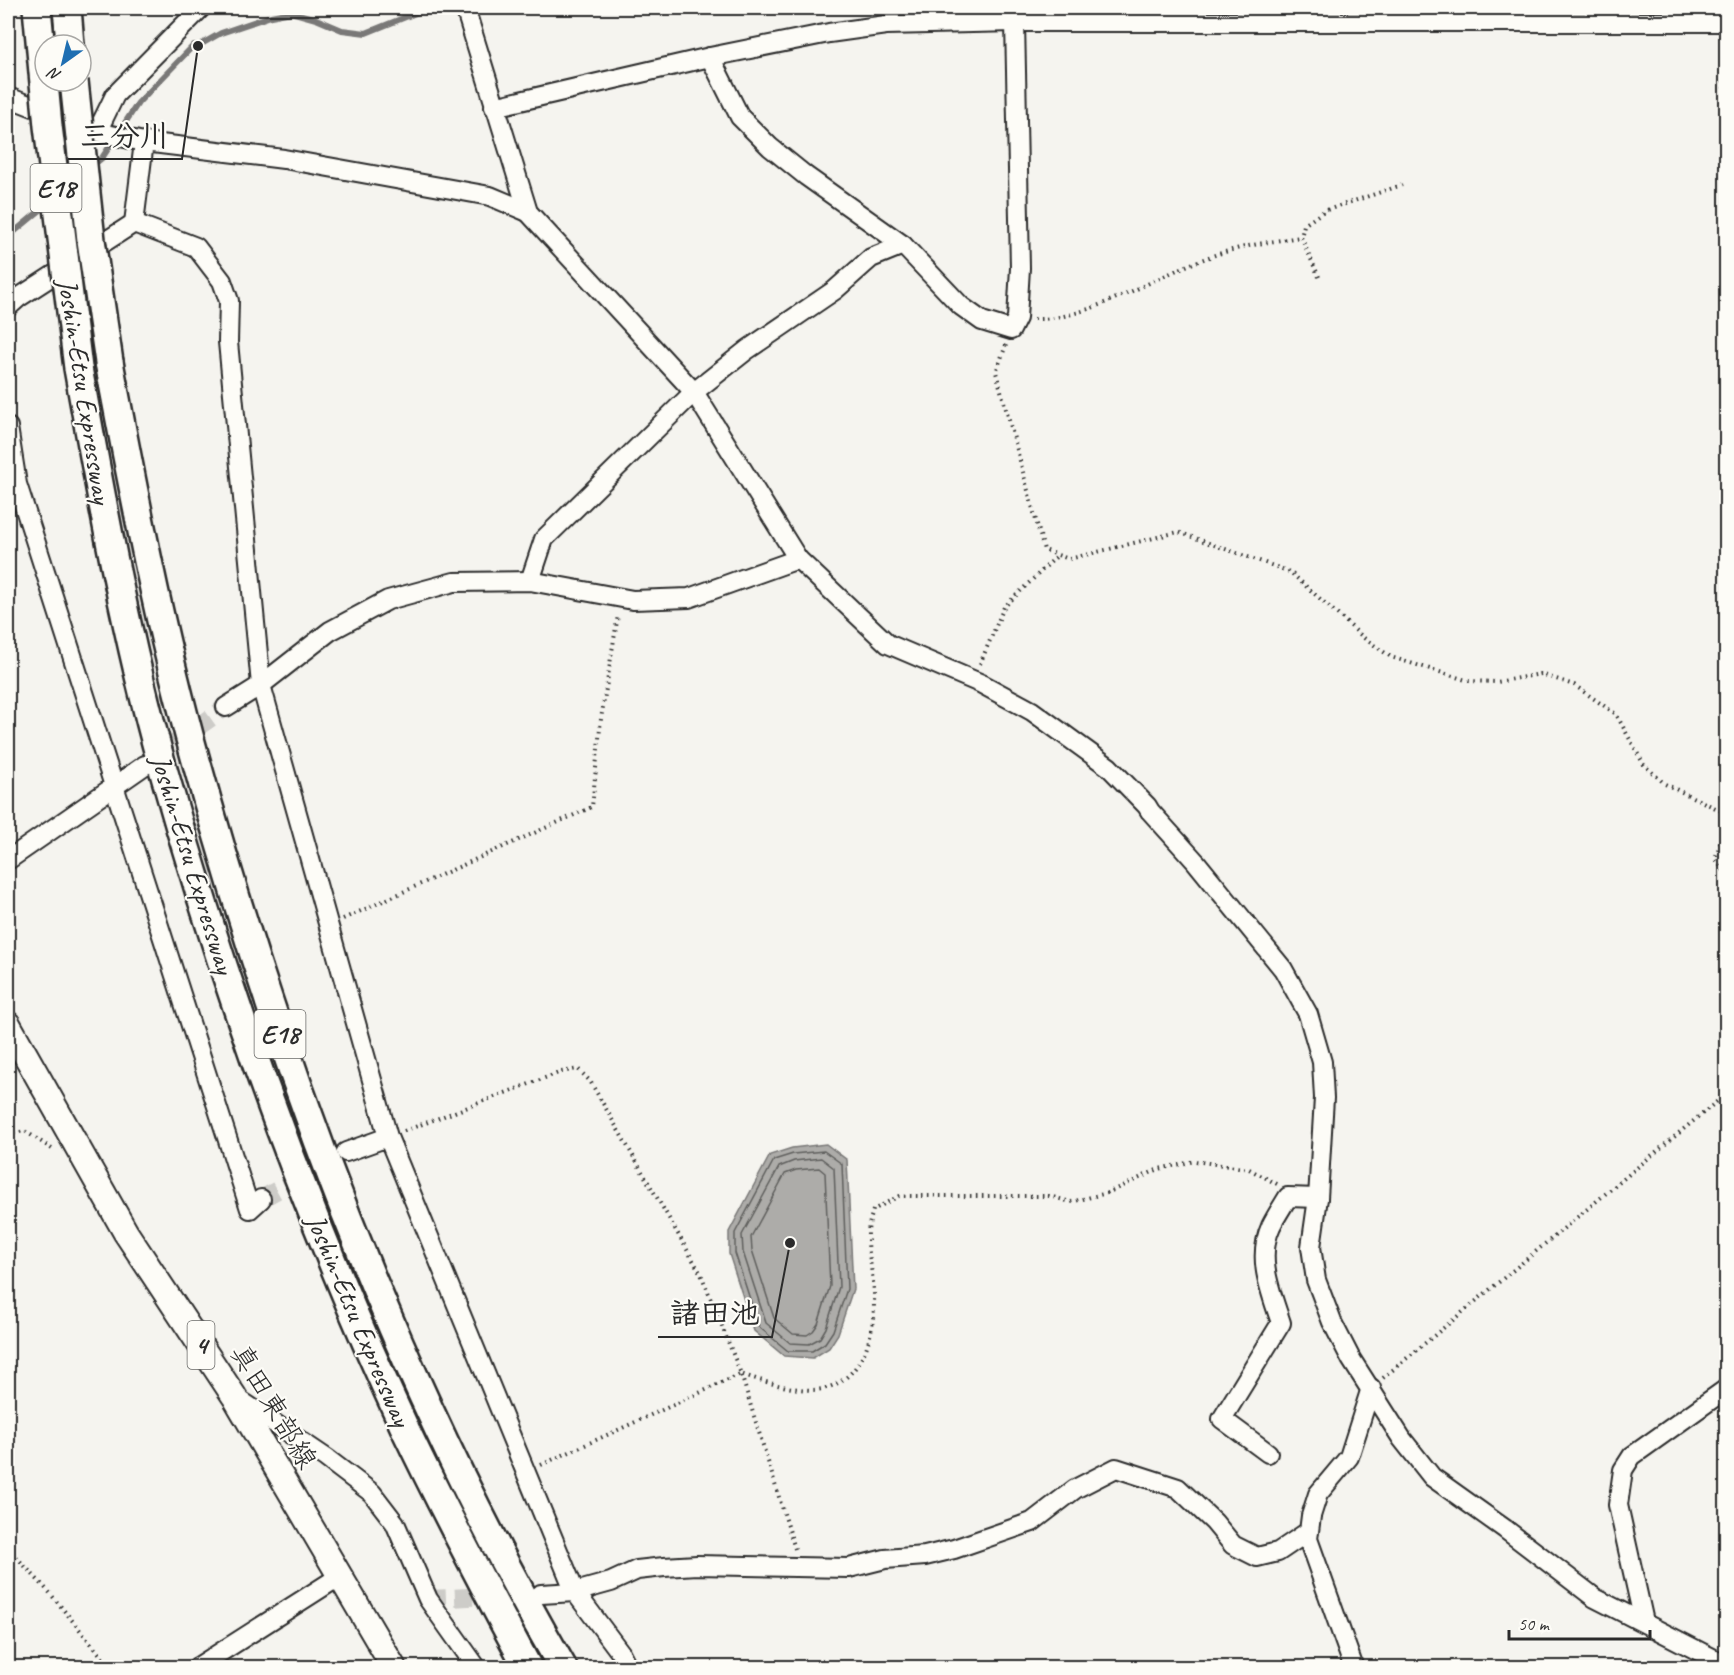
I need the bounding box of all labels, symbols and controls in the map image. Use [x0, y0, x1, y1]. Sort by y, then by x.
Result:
north arrow [33, 33, 93, 93]
text: N [43, 62, 65, 86]
callout: 三分川 [68, 111, 182, 159]
text: 三分川 [80, 117, 170, 155]
road number: E18 [31, 164, 82, 212]
street label: Joshin-Etsu Expressway [50, 274, 120, 508]
street label: Joshin-Etsu Expressway [142, 748, 244, 980]
road number: E18 [254, 1010, 306, 1058]
street label: Joshin-Etsu Expressway [298, 1207, 420, 1434]
callout: 諸田池 [658, 1289, 772, 1337]
text: 諸田池 [670, 1294, 760, 1332]
road number: 4 [188, 1321, 214, 1369]
street label: 真田東部線 [223, 1337, 325, 1475]
scale bar [1509, 1603, 1650, 1641]
text: 50 m [1518, 1613, 1551, 1635]

